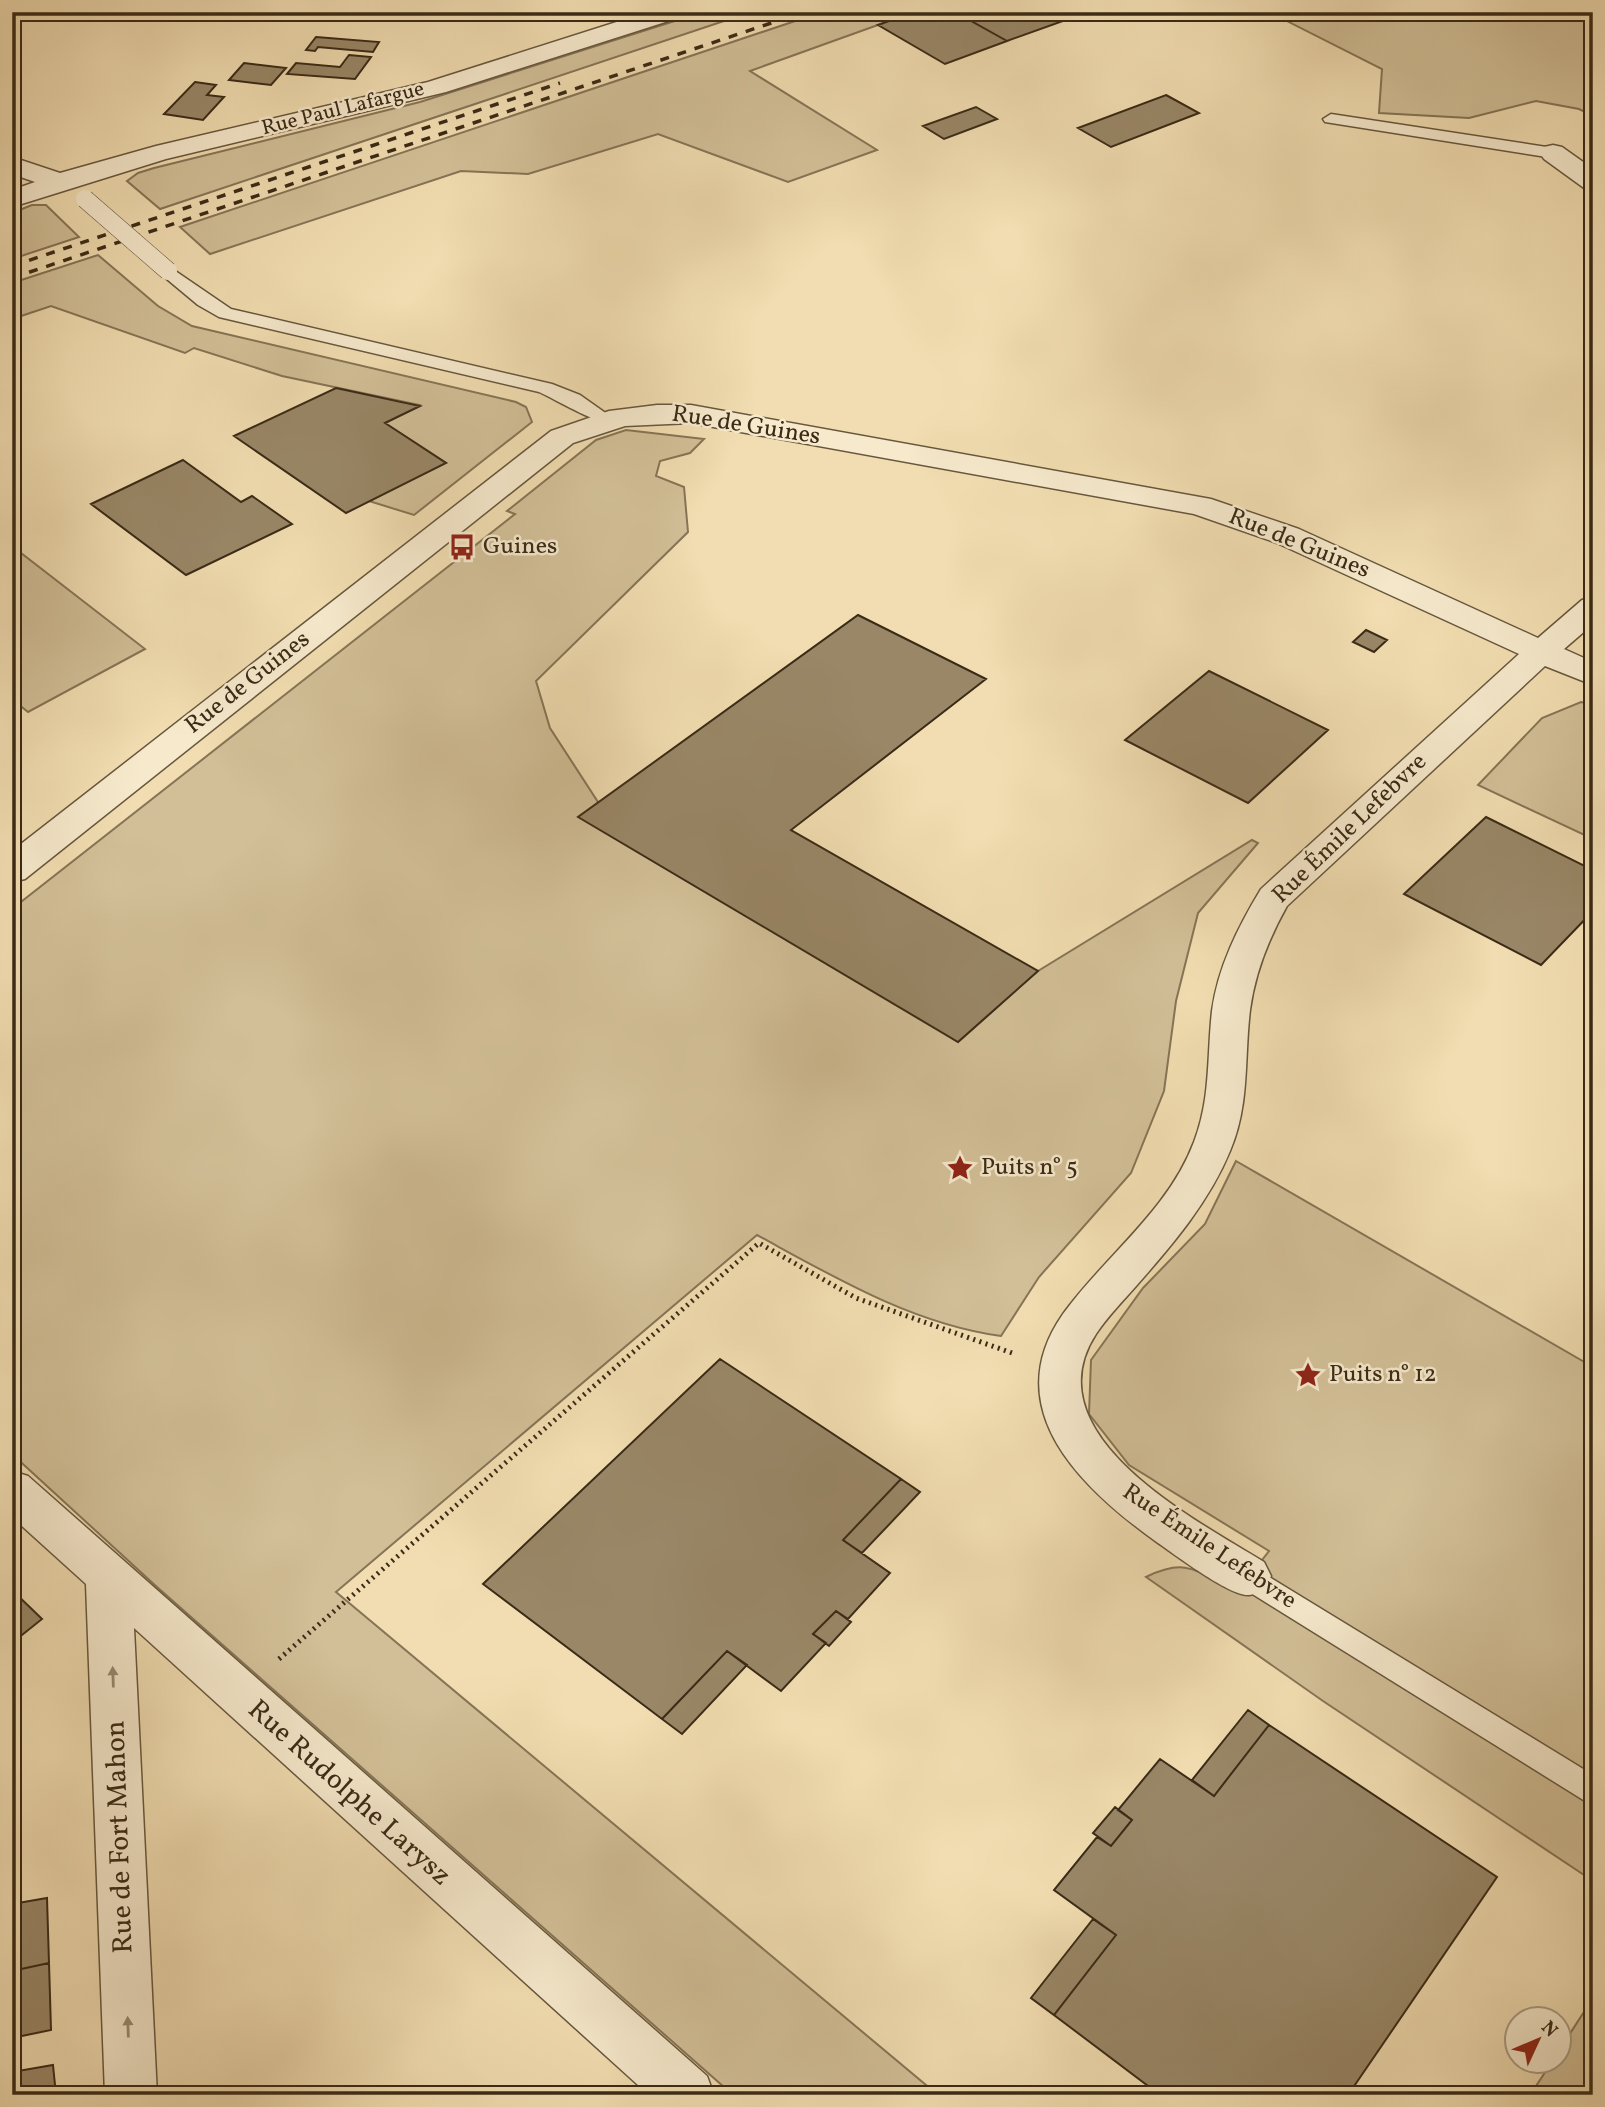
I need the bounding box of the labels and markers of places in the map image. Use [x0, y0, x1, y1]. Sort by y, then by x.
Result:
place label: Guines [483, 530, 557, 564]
bus stop icon: Guines [447, 532, 477, 562]
place label: Puits n° 5 [981, 1151, 1078, 1185]
place icon: Puits n° 5 [945, 1153, 975, 1183]
place label: Puits n° 12 [1329, 1358, 1437, 1392]
place icon: Puits n° 12 [1293, 1360, 1323, 1390]

